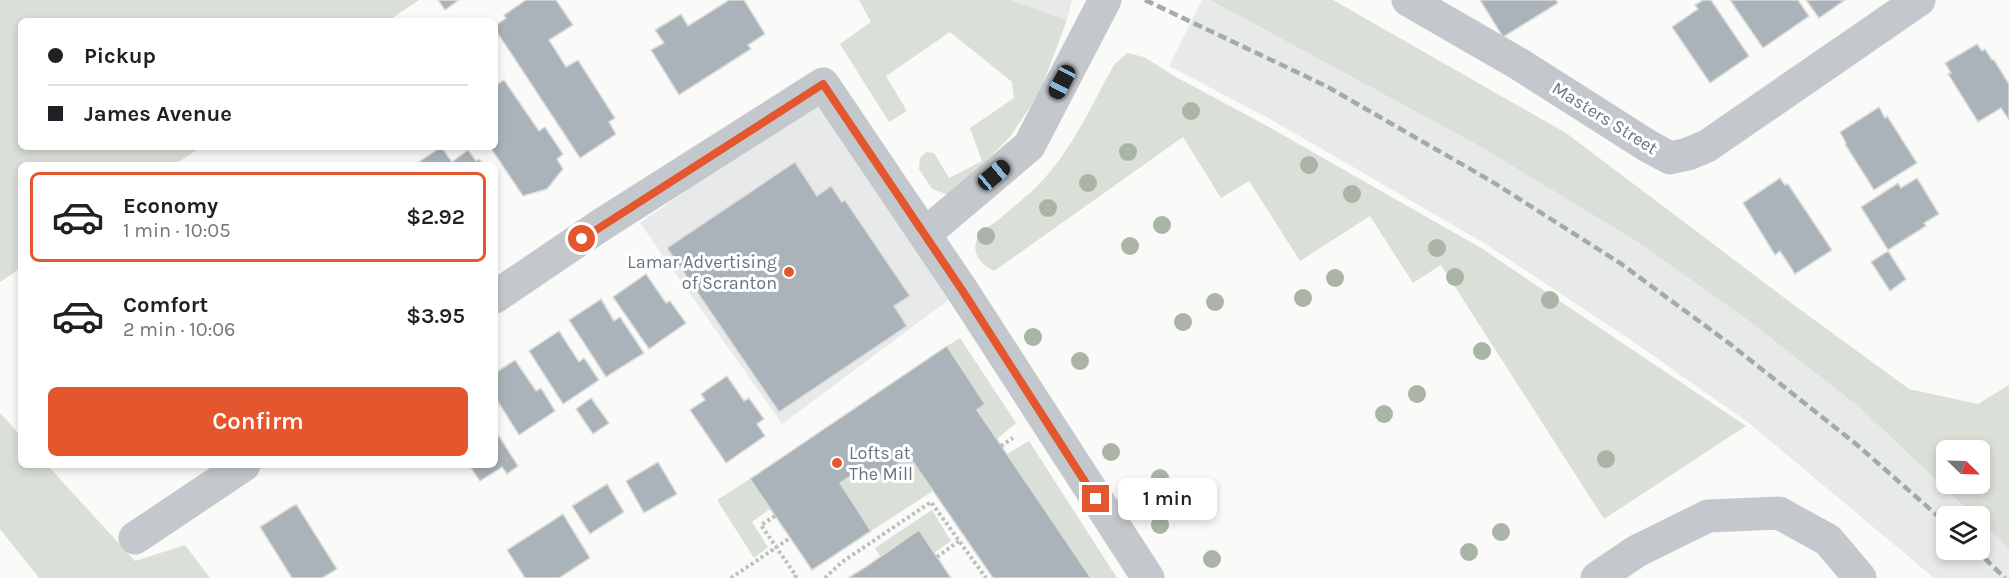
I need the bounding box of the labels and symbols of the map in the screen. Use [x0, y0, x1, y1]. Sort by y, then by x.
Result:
car [1046, 62, 1078, 102]
street label: Masters Street [1548, 77, 1662, 159]
car [974, 157, 1014, 193]
route start [568, 225, 595, 252]
place label: Lamar Advertising of Scranton [627, 251, 777, 294]
marker: Lamar Advertising of Scranton [782, 265, 796, 279]
north arrow [1936, 440, 1990, 494]
place label: Lofts at The Mill [849, 442, 913, 485]
marker: Lofts at The Mill [830, 456, 844, 470]
callout: 1 min [1117, 478, 1216, 520]
route end [1082, 485, 1109, 512]

